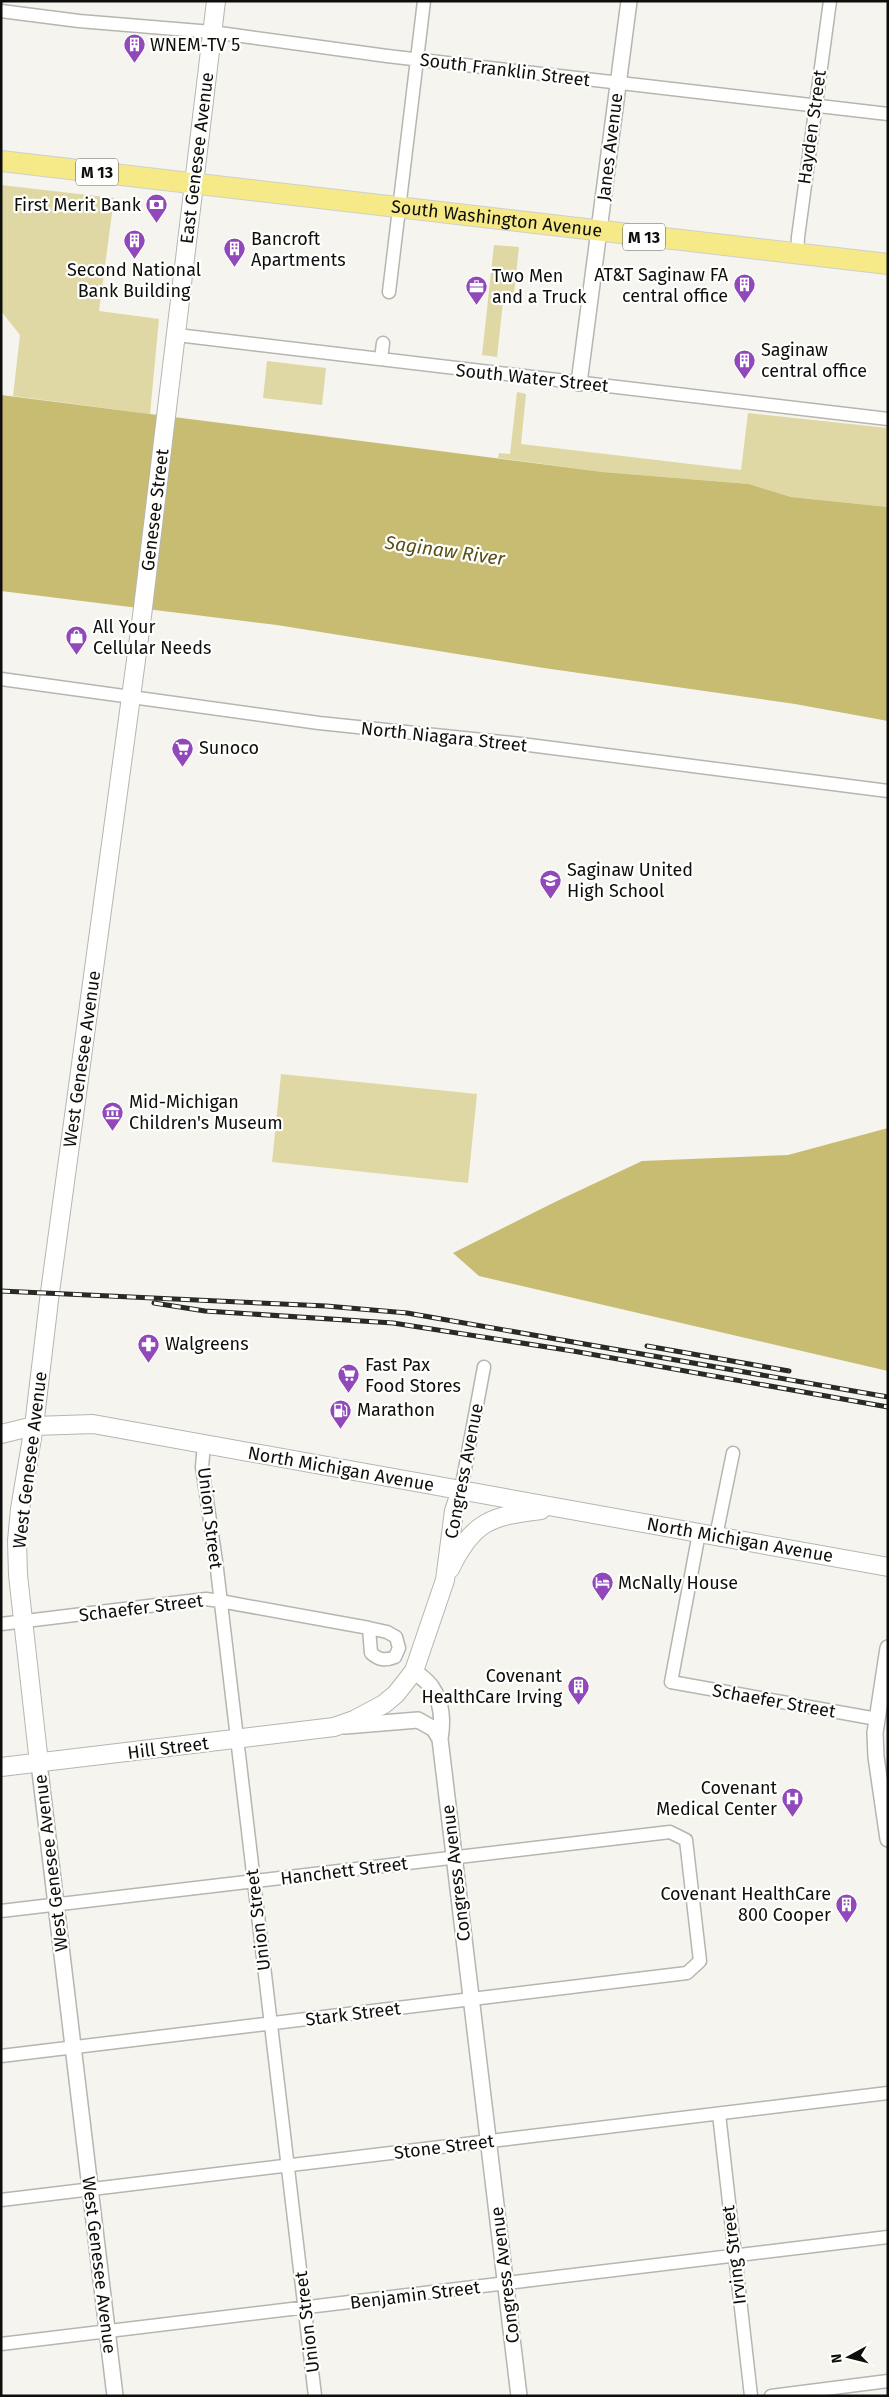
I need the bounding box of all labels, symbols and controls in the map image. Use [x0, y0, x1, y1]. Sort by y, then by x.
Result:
building icon: WNEM-TV 5 [122, 33, 146, 64]
place label: WNEM-TV 5 [150, 34, 240, 56]
street label: South Franklin Street [419, 49, 592, 91]
street label: Hayden Street [793, 68, 831, 186]
street label: East Genesee Avenue [176, 71, 218, 245]
street label: Janes Avenue [592, 92, 628, 202]
road number: M 13 [76, 158, 118, 186]
bank icon: First Merit Bank [145, 193, 169, 224]
place label: First Merit Bank [14, 194, 142, 216]
street label: South Washington Avenue [390, 195, 603, 242]
road number: M 13 [623, 223, 665, 250]
building icon: Second National Bank Building [122, 228, 146, 259]
place label: Bancroft Apartments [251, 228, 346, 271]
building icon: Bancroft Apartments [223, 237, 247, 268]
place label: Second National Bank Building [67, 259, 201, 302]
place label: AT&T Saginaw FA central office [594, 264, 729, 307]
place label: Two Men and a Truck [492, 265, 587, 308]
building icon: AT&T Saginaw FA central office [732, 273, 756, 304]
office icon: Two Men and a Truck [464, 274, 488, 305]
place label: Saginaw central office [761, 339, 867, 382]
building icon: Saginaw central office [733, 348, 757, 379]
street label: South Water Street [455, 359, 610, 397]
street label: Genesee Street [137, 447, 173, 572]
water label: Saginaw River [383, 531, 507, 570]
place label: All Your Cellular Needs [93, 616, 211, 659]
shop icon: All Your Cellular Needs [65, 625, 89, 656]
street label: North Niagara Street [360, 717, 529, 757]
supermarket icon: Sunoco [171, 736, 195, 767]
place label: Sunoco [199, 737, 259, 759]
place label: Saginaw United High School [567, 859, 693, 902]
school or university icon: Saginaw United High School [539, 868, 563, 899]
street label: West Genesee Avenue [59, 969, 105, 1149]
place label: Mid-Michigan Children's Museum [129, 1091, 283, 1134]
museum icon: Mid-Michigan Children's Museum [101, 1100, 125, 1131]
pharmacy icon: Walgreens [137, 1332, 161, 1363]
place label: Walgreens [165, 1333, 249, 1355]
place label: Fast Pax Food Stores [365, 1354, 461, 1397]
supermarket icon: Fast Pax Food Stores [337, 1363, 361, 1394]
street label: West Genesee Avenue [8, 1370, 52, 1550]
fuel station icon: Marathon [329, 1398, 353, 1429]
place label: Marathon [357, 1399, 435, 1421]
street label: Congress Avenue [440, 1401, 488, 1541]
street label: North Michigan Avenue [246, 1442, 436, 1496]
street label: Union Street [193, 1466, 227, 1571]
street label: North Michigan Avenue [645, 1513, 835, 1567]
hotel icon: McNally House [590, 1571, 614, 1602]
place label: McNally House [618, 1572, 738, 1594]
street label: Schaefer Street [78, 1589, 205, 1627]
place label: Covenant HealthCare Irving [421, 1665, 563, 1708]
building icon: Covenant HealthCare Irving [566, 1674, 590, 1705]
street label: Schaefer Street [711, 1679, 838, 1723]
street label: Hill Street [126, 1732, 210, 1764]
street label: West Genesee Avenue [29, 1773, 73, 1953]
place label: Covenant Medical Center [656, 1777, 778, 1820]
hospital icon: Covenant Medical Center [781, 1786, 805, 1817]
street label: Congress Avenue [437, 1803, 475, 1943]
street label: Hanchett Street [279, 1852, 409, 1890]
street label: Union Street [241, 1867, 275, 1972]
place label: Covenant HealthCare 800 Cooper [660, 1883, 831, 1926]
building icon: Covenant HealthCare 800 Cooper [835, 1892, 859, 1923]
street label: Stark Street [304, 1997, 402, 2031]
street label: Stone Street [393, 2130, 496, 2164]
street label: West Genesee Avenue [77, 2175, 121, 2355]
street label: Irving Street [717, 2204, 751, 2306]
street label: Congress Avenue [486, 2205, 524, 2345]
street label: Union Street [290, 2269, 324, 2374]
street label: Benjamin Street [349, 2276, 482, 2314]
north arrow [824, 2332, 874, 2382]
text: N [828, 2353, 846, 2364]

